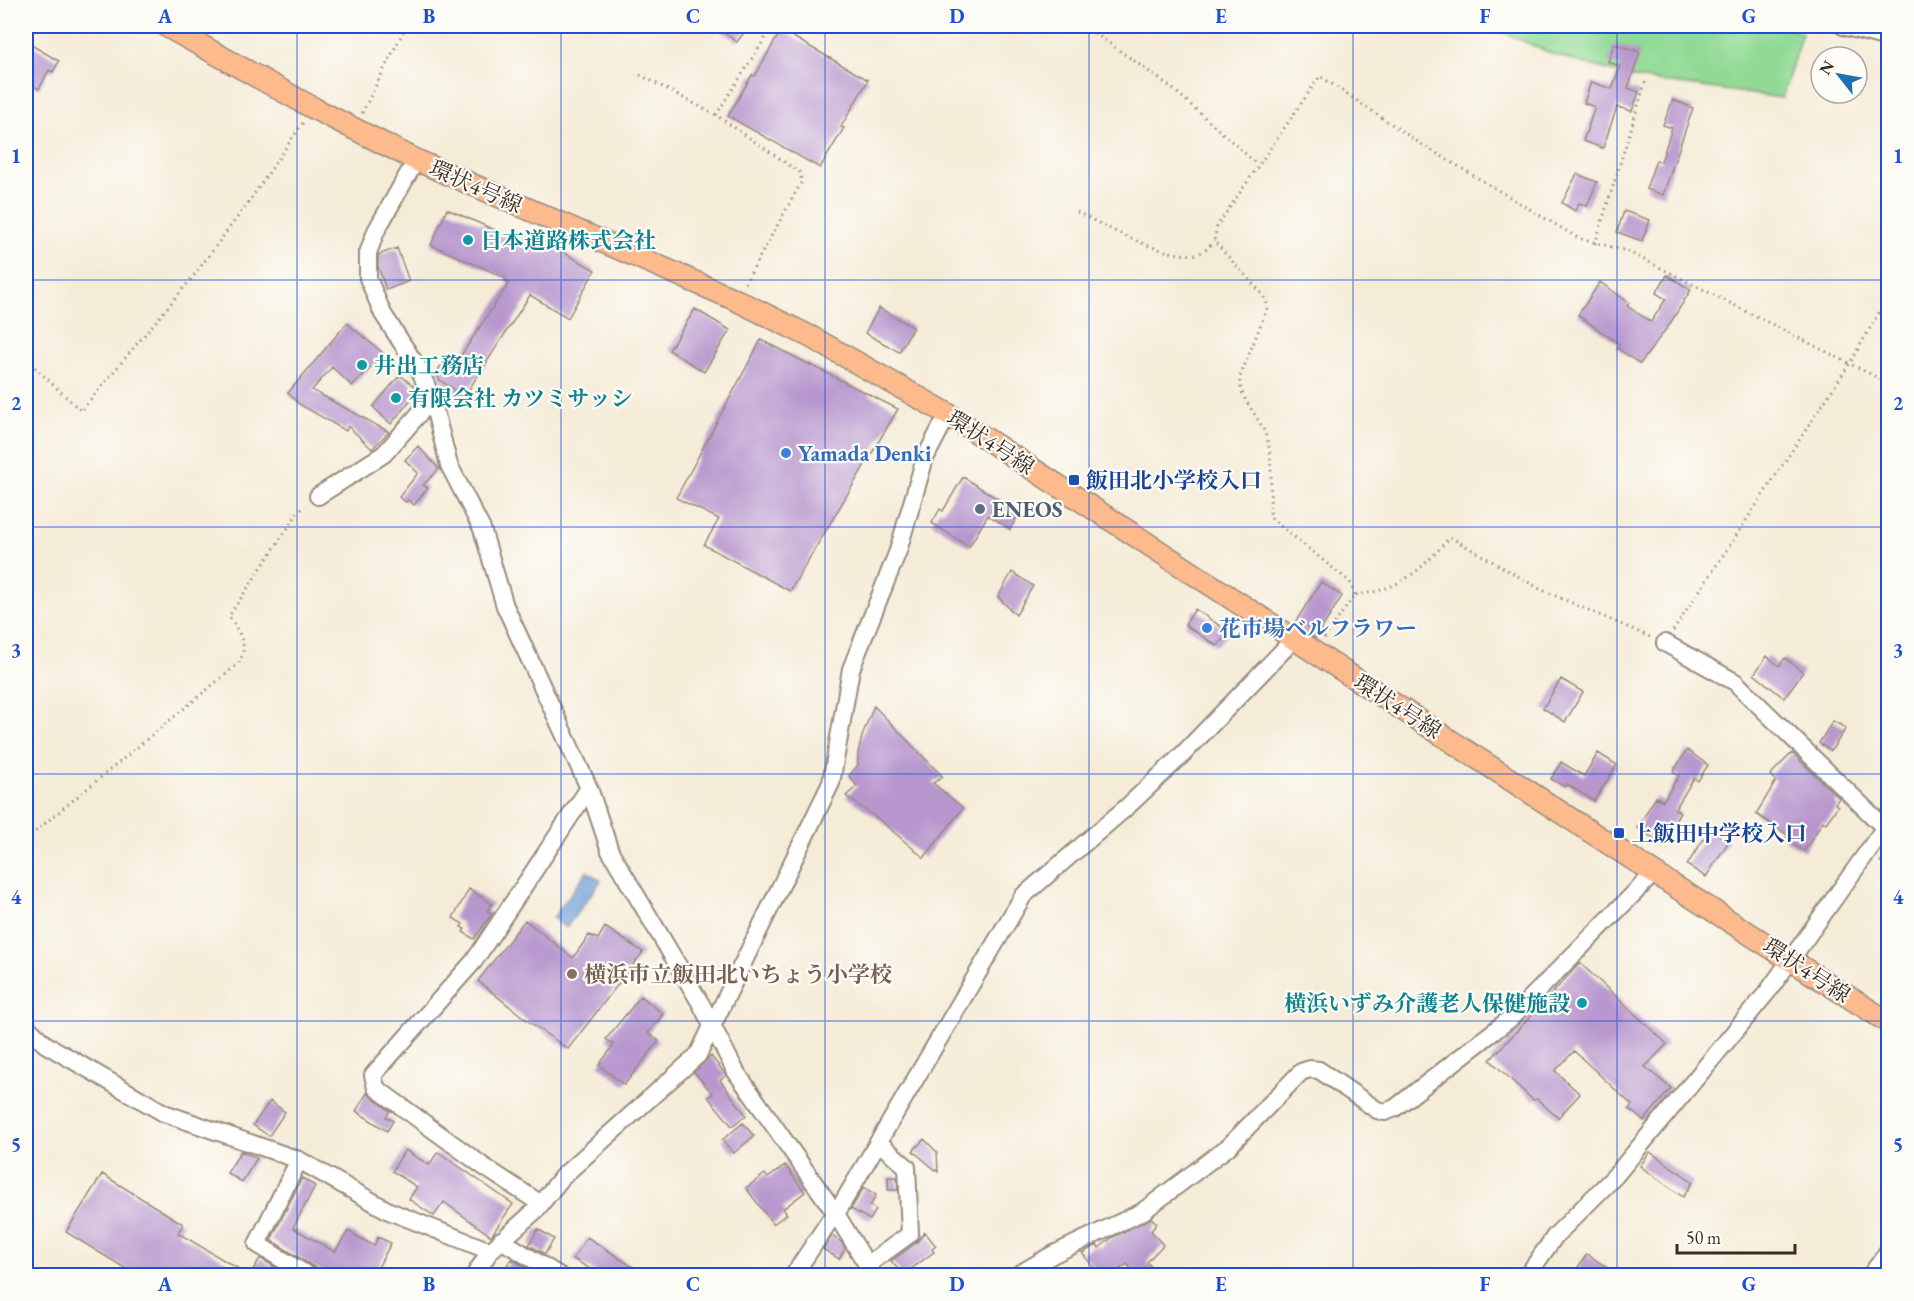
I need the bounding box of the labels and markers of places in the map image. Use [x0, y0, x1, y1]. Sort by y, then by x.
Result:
place label: 日本道路株式会社 [480, 226, 656, 255]
marker: 日本道路株式会社 [461, 233, 475, 247]
place label: 井出工務店 [374, 351, 484, 380]
marker: 井出工務店 [355, 358, 369, 372]
place label: 有限会社 カツミサッシ [408, 384, 633, 413]
marker: 有限会社 カツミサッシ [389, 391, 403, 405]
place label: Yamada Denki [798, 439, 932, 468]
marker: Yamada Denki [779, 446, 793, 460]
place label: 飯田北小学校入口 [1086, 466, 1262, 495]
marker: 飯田北小学校入口 [1067, 473, 1081, 487]
place label: ENEOS [992, 495, 1063, 524]
marker: ENEOS [973, 502, 987, 516]
place label: 花市場ベルフラワー [1219, 614, 1417, 643]
marker: 花市場ベルフラワー [1200, 621, 1214, 635]
place label: 上飯田中学校入口 [1631, 819, 1807, 848]
marker: 上飯田中学校入口 [1612, 826, 1626, 840]
place label: 横浜市立飯田北いちょう小学校 [584, 960, 892, 989]
marker: 横浜市立飯田北いちょう小学校 [565, 967, 579, 981]
place label: 横浜いずみ介護老人保健施設 [1284, 989, 1570, 1018]
marker: 横浜いずみ介護老人保健施設 [1575, 996, 1589, 1010]

